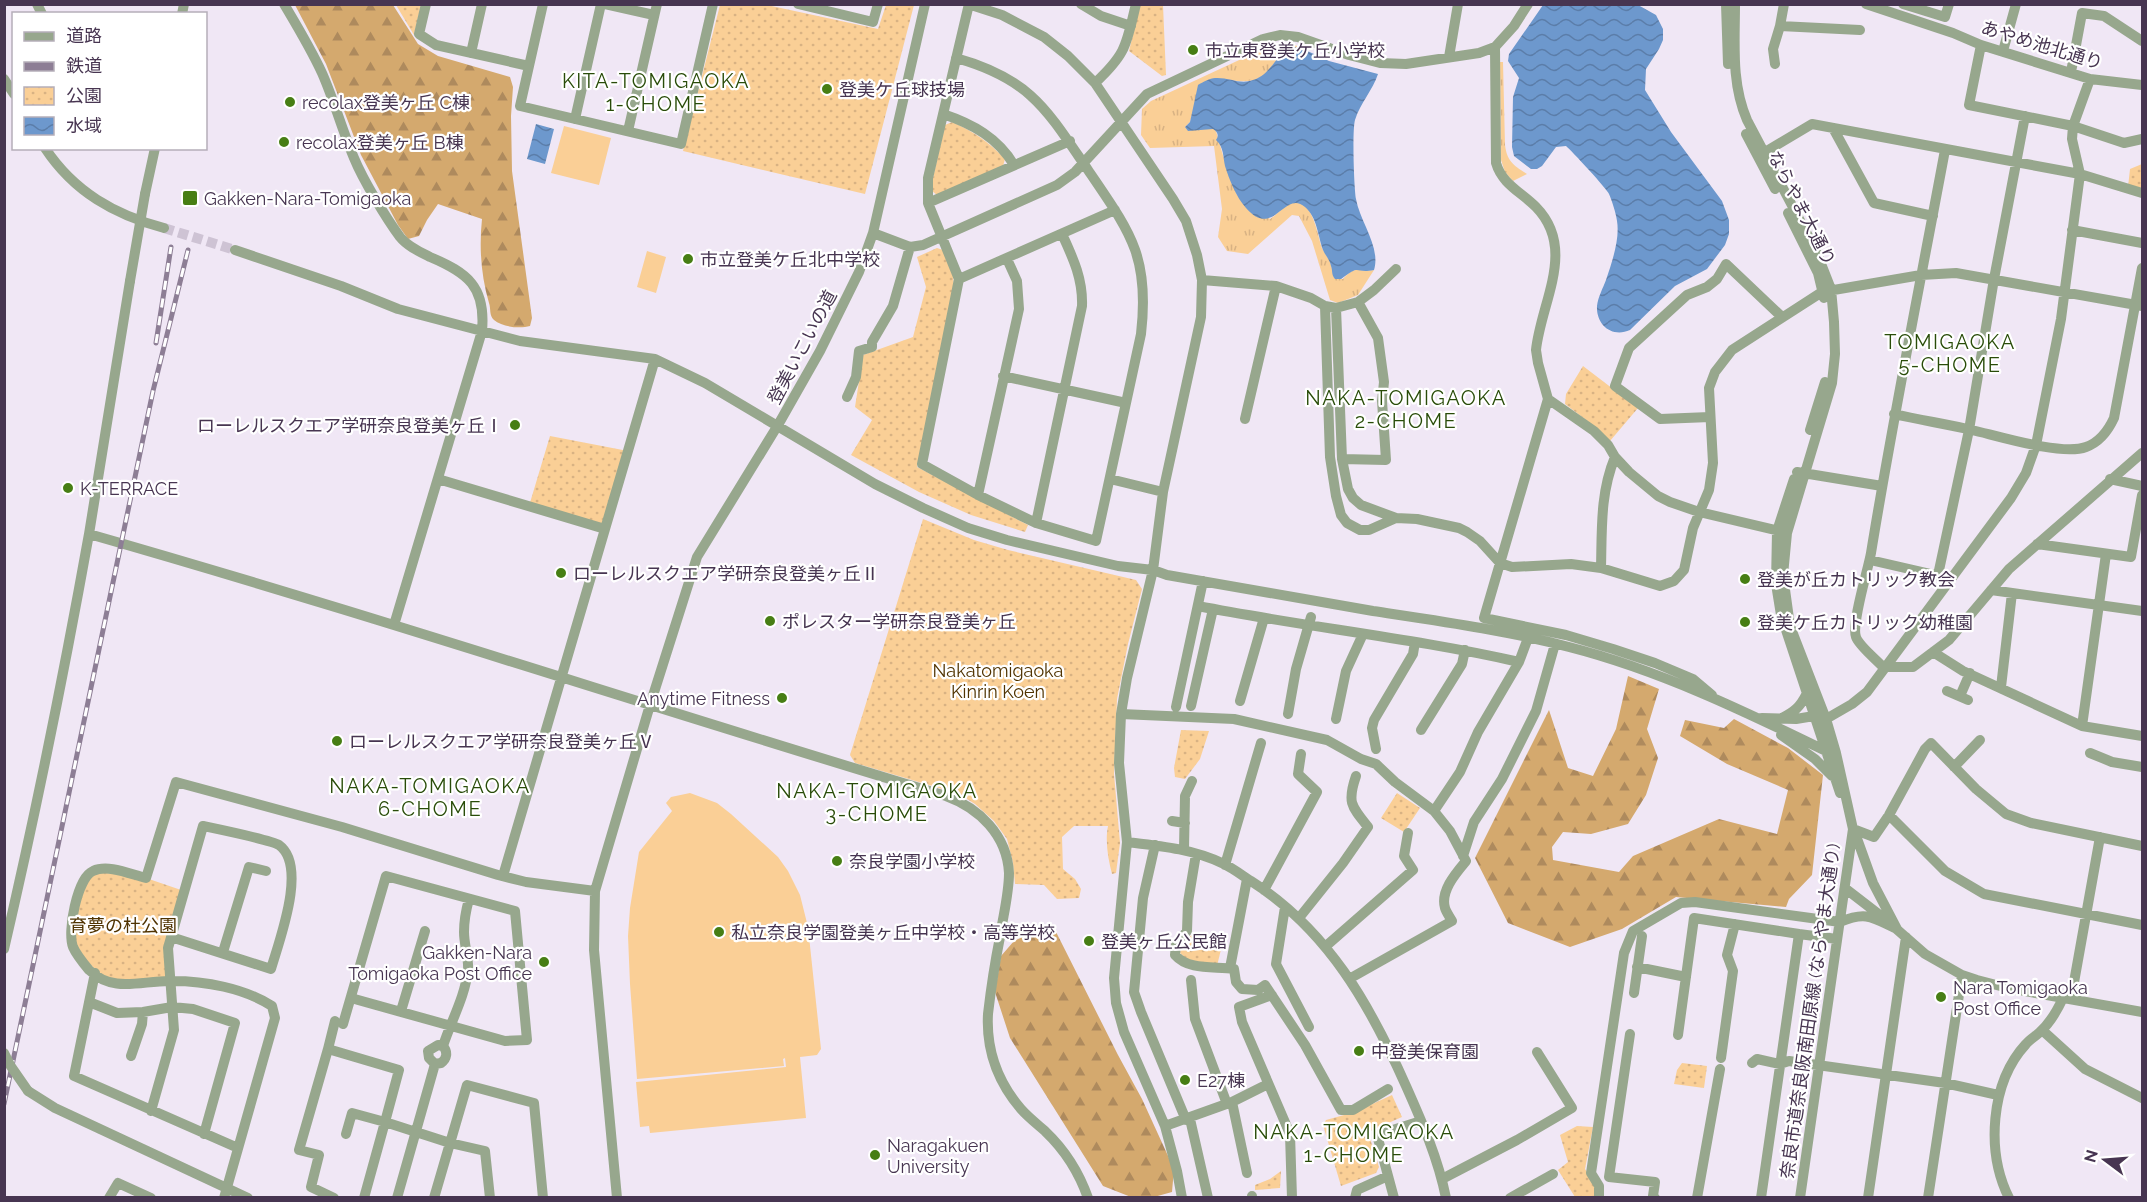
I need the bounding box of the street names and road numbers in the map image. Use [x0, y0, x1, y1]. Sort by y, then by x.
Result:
street label: あやめ池北通り [1979, 17, 2105, 73]
street label: ならやま大通り [1764, 147, 1840, 269]
street label: 登美いこいの道 [763, 286, 841, 408]
street label: 奈良市道奈良阪南田原線 (ならやま大通り) [1776, 842, 1844, 1180]

